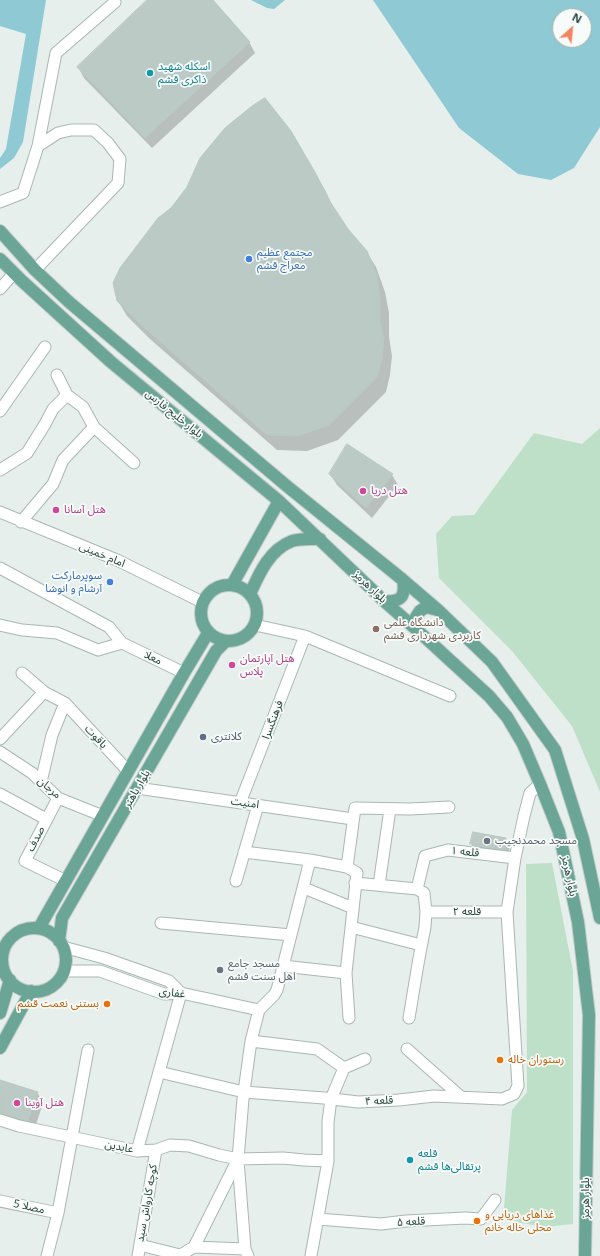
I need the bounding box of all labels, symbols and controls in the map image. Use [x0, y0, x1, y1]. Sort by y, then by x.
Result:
north arrow [552, 8, 592, 48]
text: N [570, 9, 585, 26]
place label: اسکله شهید ذاکری قشم [158, 60, 210, 86]
marker: اسکله شهید ذاکری قشم [145, 68, 155, 78]
place label: مجتمع عظیم معراج قشم [257, 246, 313, 272]
marker: مجتمع عظیم معراج قشم [244, 254, 254, 264]
street label: بلوار خلیج فارس [143, 387, 205, 441]
place label: هتل دریا [371, 484, 408, 498]
marker: هتل دریا [358, 486, 368, 496]
place label: هتل آسانا [64, 503, 106, 517]
marker: هتل آسانا [51, 505, 61, 515]
street label: امام خمینی [77, 539, 127, 571]
street label: بلوار هرمز [351, 568, 389, 606]
place label: سوپرمارکت آرشام و انوشا [45, 569, 102, 595]
marker: سوپرمارکت آرشام و انوشا [105, 577, 115, 587]
place label: دانشگاه علمی کاربردی شهرداری قشم [384, 616, 481, 642]
marker: دانشگاه علمی کاربردی شهرداری قشم [371, 624, 381, 634]
street label: معلا [142, 648, 164, 668]
place label: هتل آپارتمان پلاس [240, 652, 294, 678]
marker: هتل آپارتمان پلاس [227, 660, 237, 670]
street label: فرهنگسرا [260, 699, 286, 741]
street label: یاقوت [82, 722, 110, 752]
place label: کلانتری [211, 730, 242, 744]
marker: کلانتری [198, 732, 208, 742]
street label: بلوار باهنر [121, 768, 153, 810]
street label: مرجان [34, 774, 64, 802]
street label: امنیت [230, 794, 260, 812]
street label: صدف [24, 824, 48, 854]
place label: مسجد محمدنجیب [495, 834, 577, 848]
marker: مسجد محمدنجیب [482, 836, 492, 846]
street label: قلعه ۱ [450, 844, 480, 860]
street label: بلوار هرمز [558, 854, 580, 898]
street label: قلعه ۲ [453, 905, 481, 919]
place label: مسجد جامع اهل سنت قشم [228, 957, 296, 983]
marker: مسجد جامع اهل سنت قشم [215, 965, 225, 975]
street label: غفاری [158, 985, 186, 1001]
place label: بستنی نعمت قشم [17, 997, 99, 1011]
marker: بستنی نعمت قشم [102, 999, 112, 1009]
place label: رستوران خاله [508, 1053, 564, 1067]
marker: رستوران خاله [495, 1055, 505, 1065]
street label: قلعه ۴ [364, 1094, 394, 1108]
place label: هتل آوینا [25, 1096, 64, 1110]
marker: هتل آوینا [12, 1098, 22, 1108]
street label: عابدین [104, 1138, 134, 1156]
place label: قلعه پرتقالی‌ها قشم [418, 1147, 481, 1173]
marker: قلعه پرتقالی‌ها قشم [405, 1155, 415, 1165]
street label: کوچه کارواش سید [134, 1163, 160, 1243]
street label: بلوار هرمز [579, 1177, 593, 1219]
street label: مصلا 5 [12, 1197, 46, 1217]
place label: غذاهای دریایی و محلی خاله‌ خانم [485, 1208, 554, 1234]
street label: قلعه ۵ [396, 1215, 426, 1229]
marker: غذاهای دریایی و محلی خاله‌ خانم [472, 1216, 482, 1226]

